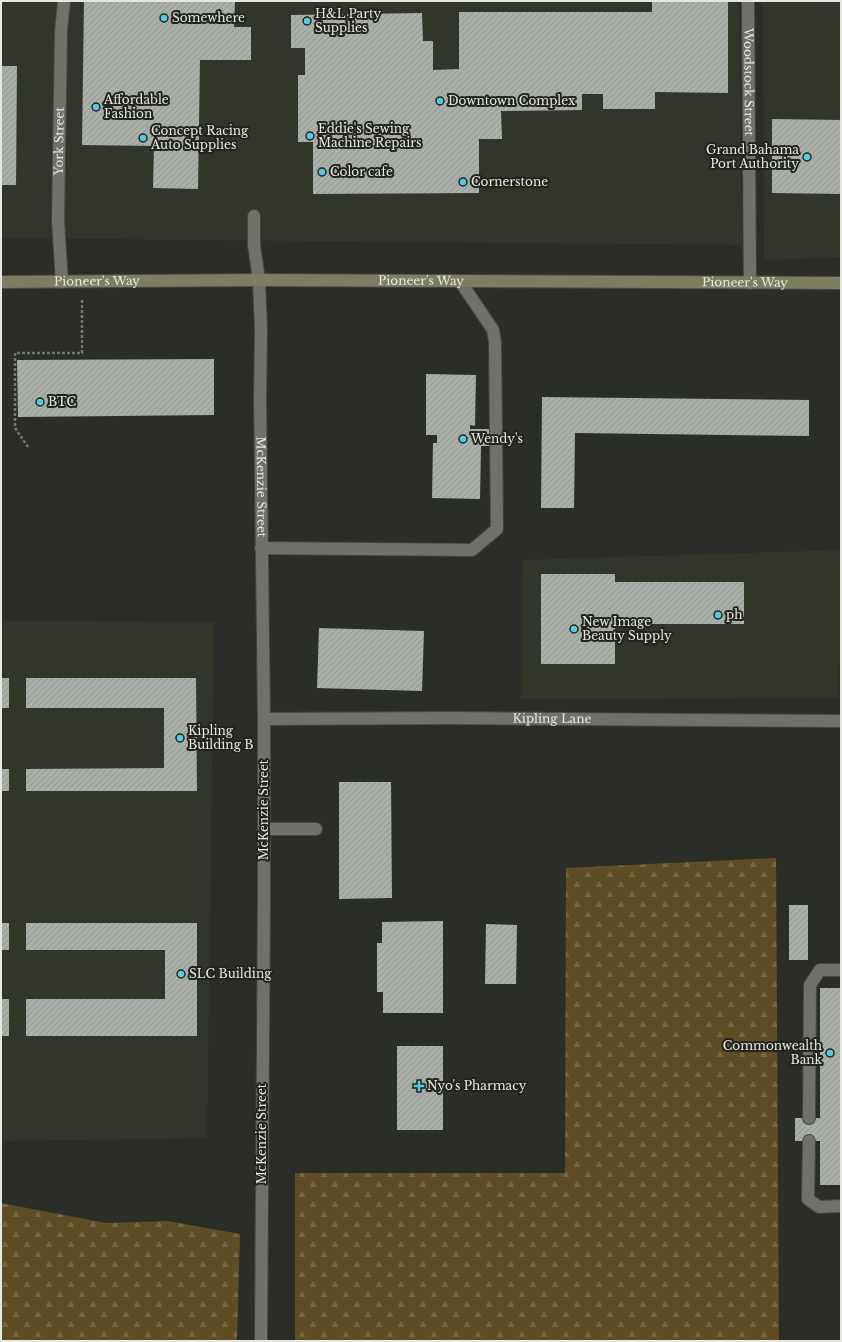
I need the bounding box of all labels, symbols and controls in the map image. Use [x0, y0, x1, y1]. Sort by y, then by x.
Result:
place label: H&L Party Supplies [315, 6, 381, 35]
place label: Somewhere [172, 10, 245, 25]
marker: Somewhere [159, 13, 169, 23]
marker: H&L Party Supplies [302, 16, 312, 26]
street label: Woodstock Street [741, 27, 757, 137]
place label: Affordable Fashion [103, 92, 169, 121]
place label: Downtown Complex [448, 93, 576, 108]
marker: Downtown Complex [435, 96, 445, 106]
marker: Affordable Fashion [91, 102, 101, 112]
street label: York Street [51, 107, 67, 176]
place label: Eddie's Sewing Machine Repairs [318, 121, 421, 150]
place label: Concept Racing Auto Supplies [150, 123, 249, 152]
marker: Eddie's Sewing Machine Repairs [305, 131, 315, 141]
marker: Concept Racing Auto Supplies [138, 133, 148, 143]
place label: Grand Bahama Port Authority [706, 142, 799, 171]
marker: Grand Bahama Port Authority [802, 152, 812, 162]
place label: Color cafe [330, 164, 393, 179]
marker: Color cafe [317, 167, 327, 177]
place label: Cornerstone [471, 174, 548, 189]
marker: Cornerstone [458, 177, 468, 187]
street label: Pioneer's Way [54, 273, 140, 289]
street label: Pioneer's Way [378, 273, 464, 288]
street label: Pioneer's Way [702, 274, 788, 290]
place label: BTC [48, 394, 76, 409]
marker: BTC [35, 397, 45, 407]
place label: Wendy's [470, 431, 523, 446]
marker: Wendy's [458, 434, 468, 444]
street label: McKenzie Street [253, 436, 270, 538]
place label: ph [726, 607, 742, 622]
marker: ph [713, 610, 723, 620]
place label: New Image Beauty Supply [582, 614, 672, 643]
marker: New Image Beauty Supply [569, 624, 579, 634]
street label: Kipling Lane [512, 710, 592, 726]
place label: Kipling Building B [188, 723, 253, 752]
marker: Kipling Building B [175, 733, 185, 743]
street label: McKenzie Street [256, 759, 271, 860]
place label: SLC Building [189, 966, 272, 981]
marker: SLC Building [176, 969, 186, 979]
place label: Commonwealth Bank [723, 1038, 823, 1067]
marker: Commonwealth Bank [825, 1048, 835, 1058]
place label: Nyo's Pharmacy [427, 1078, 527, 1093]
marker: Nyo's Pharmacy [414, 1081, 424, 1091]
street label: McKenzie Street [254, 1083, 269, 1184]

